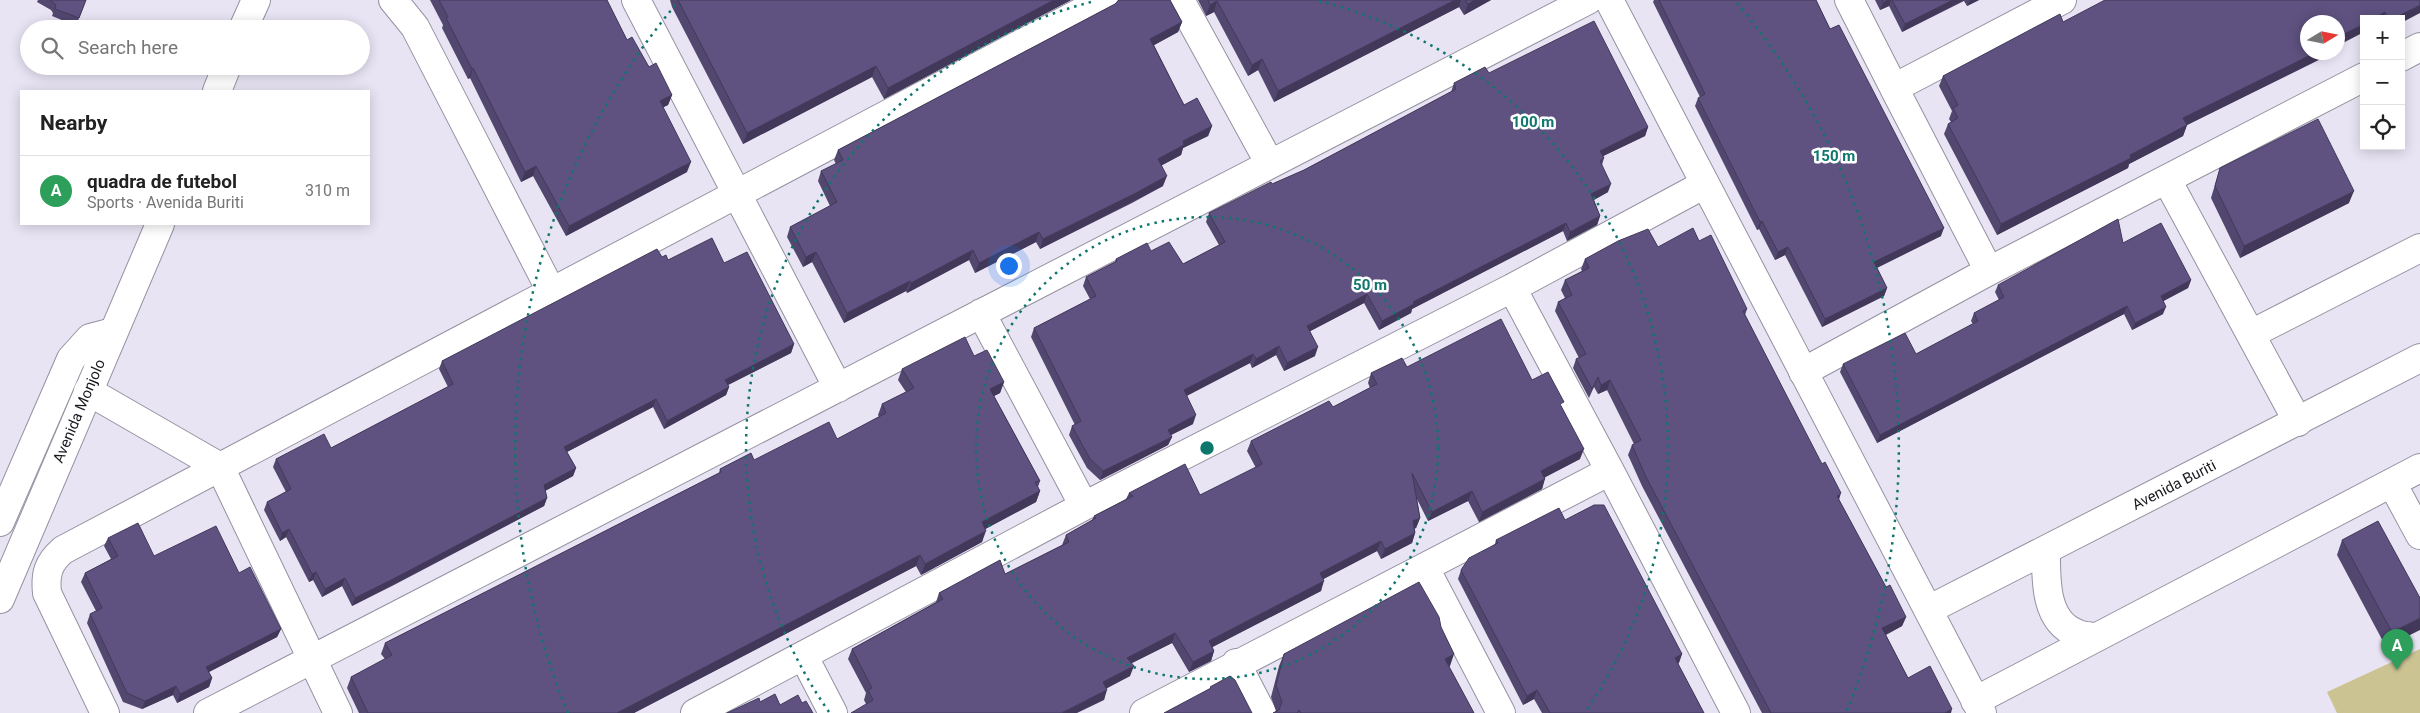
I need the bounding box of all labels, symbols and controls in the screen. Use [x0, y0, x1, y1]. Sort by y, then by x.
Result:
north arrow [2300, 15, 2345, 60]
map controls [2360, 15, 2405, 150]
button: + [2360, 15, 2405, 60]
search box [20, 20, 370, 75]
icon: search [38, 34, 66, 62]
text: Search here [78, 36, 178, 59]
button: − [2360, 60, 2405, 105]
button: locate [2360, 105, 2405, 150]
text: Nearby [40, 111, 107, 135]
text: 100 m [1512, 113, 1554, 131]
text: 150 m [1813, 147, 1855, 165]
text: quadra de futebol [87, 170, 237, 193]
text: A [51, 181, 61, 200]
text: 310 m [305, 181, 350, 200]
text: Sports · Avenida Buriti [87, 193, 244, 212]
your location [996, 253, 1022, 279]
text: 50 m [1353, 276, 1387, 294]
street label: Avenida Monjolo [49, 356, 109, 466]
centre of rings [1198, 439, 1216, 457]
street label: Avenida Buriti [2129, 456, 2219, 514]
pin: A [2381, 629, 2413, 670]

